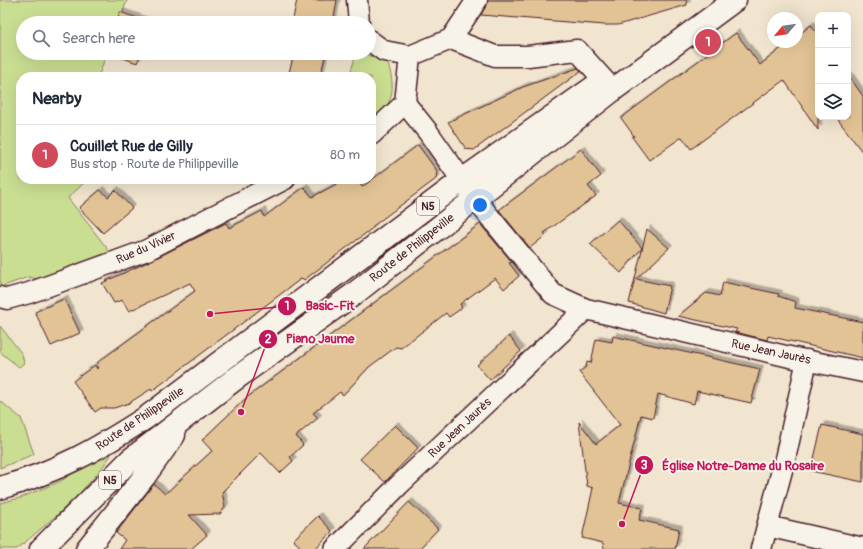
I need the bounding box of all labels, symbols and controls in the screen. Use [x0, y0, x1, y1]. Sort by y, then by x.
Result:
north arrow [767, 12, 803, 48]
map controls [815, 12, 851, 120]
button: + [815, 12, 851, 48]
search box [16, 16, 376, 60]
icon: search [30, 27, 52, 49]
pin: 1 [695, 27, 721, 57]
text: Search here [62, 29, 135, 48]
button: − [815, 48, 851, 84]
button: layers [815, 84, 851, 120]
text: Nearby [32, 88, 81, 109]
text: Couillet Rue de Gilly [70, 137, 193, 156]
text: 1 [42, 147, 48, 163]
text: 80 m [330, 147, 360, 163]
text: Bus stop · Route de Philippeville [70, 156, 238, 172]
your location [470, 195, 490, 215]
road number: N5 [417, 197, 439, 215]
street label: Route de Philippeville [367, 210, 457, 286]
street label: Rue du Vivier [114, 228, 179, 268]
callout: Basic-Fit [277, 293, 362, 318]
text: Basic-Fit [305, 298, 355, 314]
text: 1 [285, 299, 289, 314]
callout: Piano Jaume [258, 326, 362, 351]
text: Piano Jaume [286, 331, 355, 347]
text: 2 [265, 332, 272, 347]
street label: Rue Jean Jaurès [730, 336, 813, 368]
street label: Route de Philippeville [93, 384, 187, 454]
street label: Rue Jean Jaurès [425, 394, 495, 461]
callout: Église Notre-Dame du Rosaire [634, 453, 832, 478]
text: 3 [641, 458, 648, 473]
text: Église Notre-Dame du Rosaire [662, 458, 824, 474]
road number: N5 [99, 471, 121, 489]

